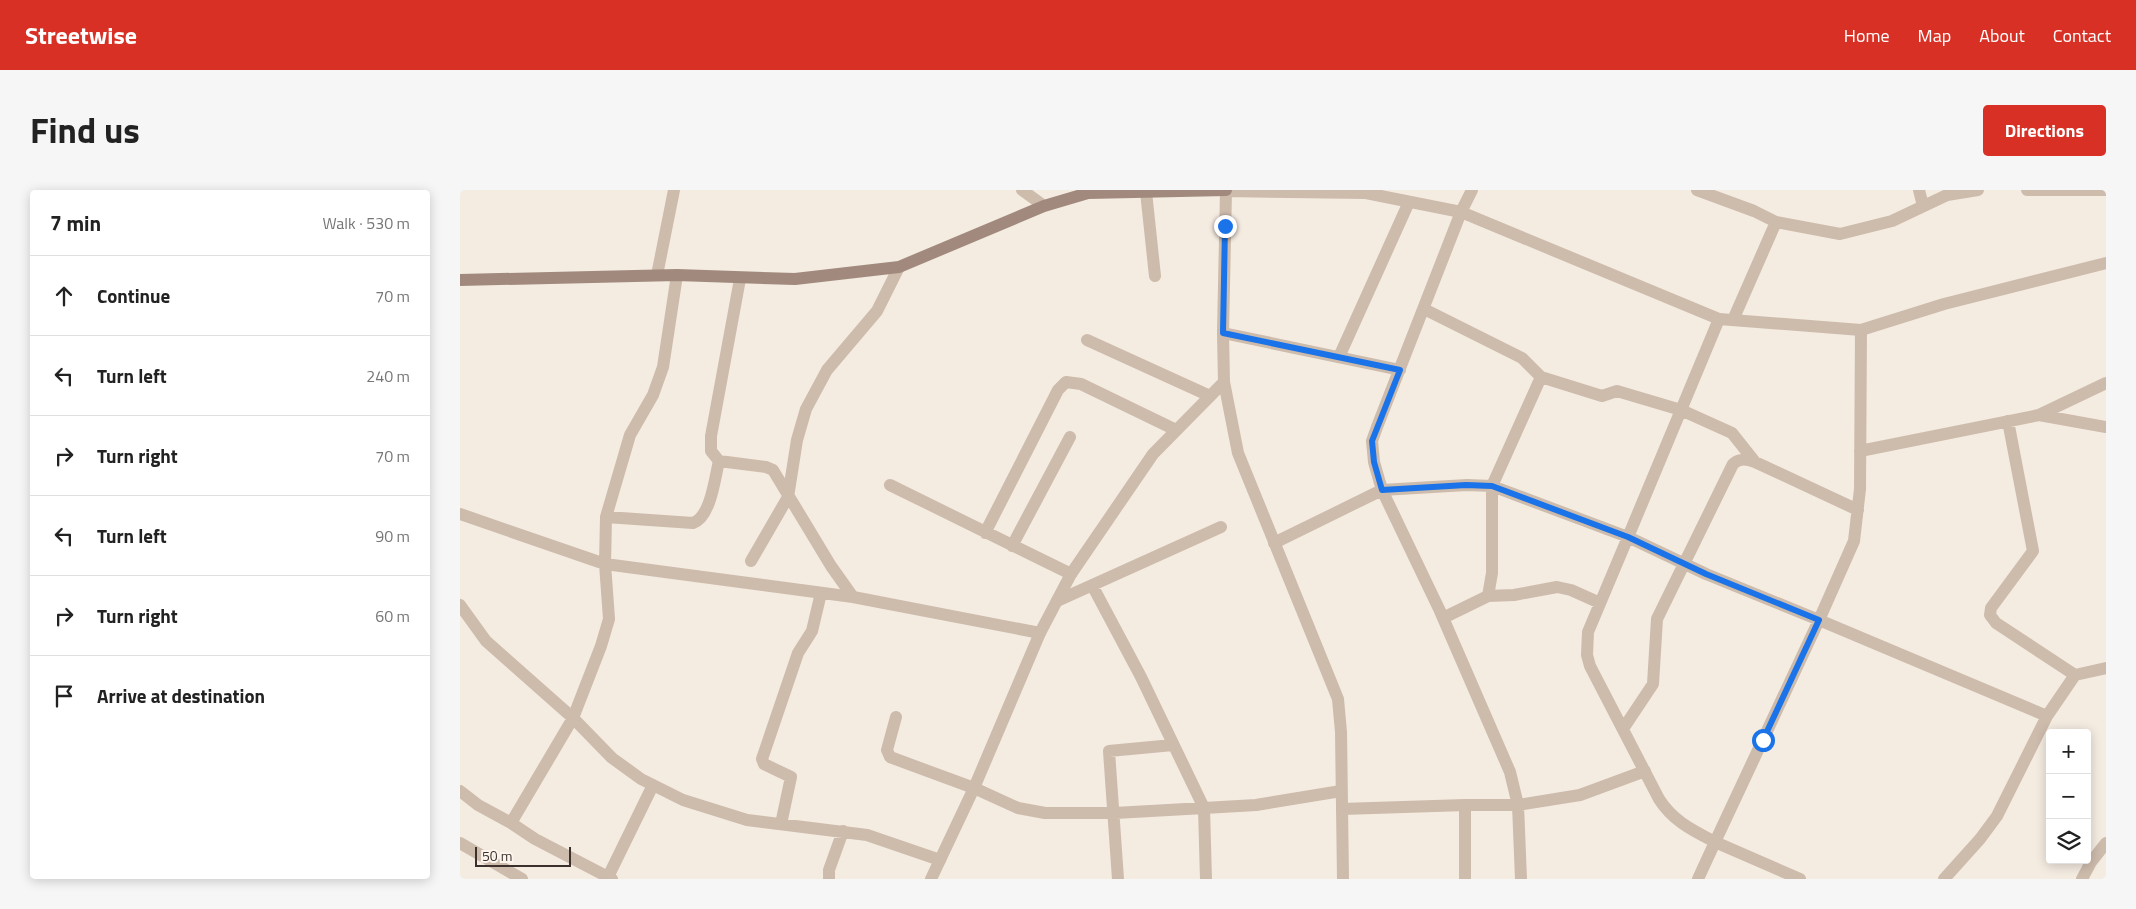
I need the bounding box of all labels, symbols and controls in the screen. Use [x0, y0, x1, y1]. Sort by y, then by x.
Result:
text: Streetwise [25, 17, 137, 53]
text: Home [1844, 22, 1890, 49]
text: Map [1918, 22, 1951, 49]
text: About [1979, 22, 2025, 49]
text: Contact [2053, 22, 2111, 49]
text: Find us [30, 103, 140, 157]
button: Directions [1983, 105, 2106, 156]
text: 7 min [50, 207, 101, 239]
text: Walk · 530 m [322, 211, 410, 235]
route end [1214, 215, 1237, 238]
text: Continue [97, 281, 170, 310]
icon: ahead [50, 282, 78, 310]
text: 70 m [375, 284, 410, 308]
text: Turn left [97, 361, 167, 390]
icon: left [50, 362, 78, 390]
text: 240 m [366, 364, 410, 388]
text: Turn right [97, 441, 178, 470]
icon: right [50, 442, 78, 470]
text: 70 m [375, 444, 410, 468]
text: Turn left [97, 521, 167, 550]
icon: left [50, 522, 78, 550]
text: 90 m [375, 524, 410, 548]
text: Turn right [97, 601, 178, 630]
icon: right [50, 602, 78, 630]
text: 60 m [375, 604, 410, 628]
text: Arrive at destination [97, 681, 265, 710]
icon: arrive [50, 682, 78, 710]
route start [1752, 729, 1775, 752]
map controls [2046, 729, 2091, 864]
button: + [2046, 729, 2091, 774]
button: − [2046, 774, 2091, 819]
button: layers [2046, 819, 2091, 864]
scale bar [475, 844, 571, 867]
text: 50 m [482, 845, 512, 866]

